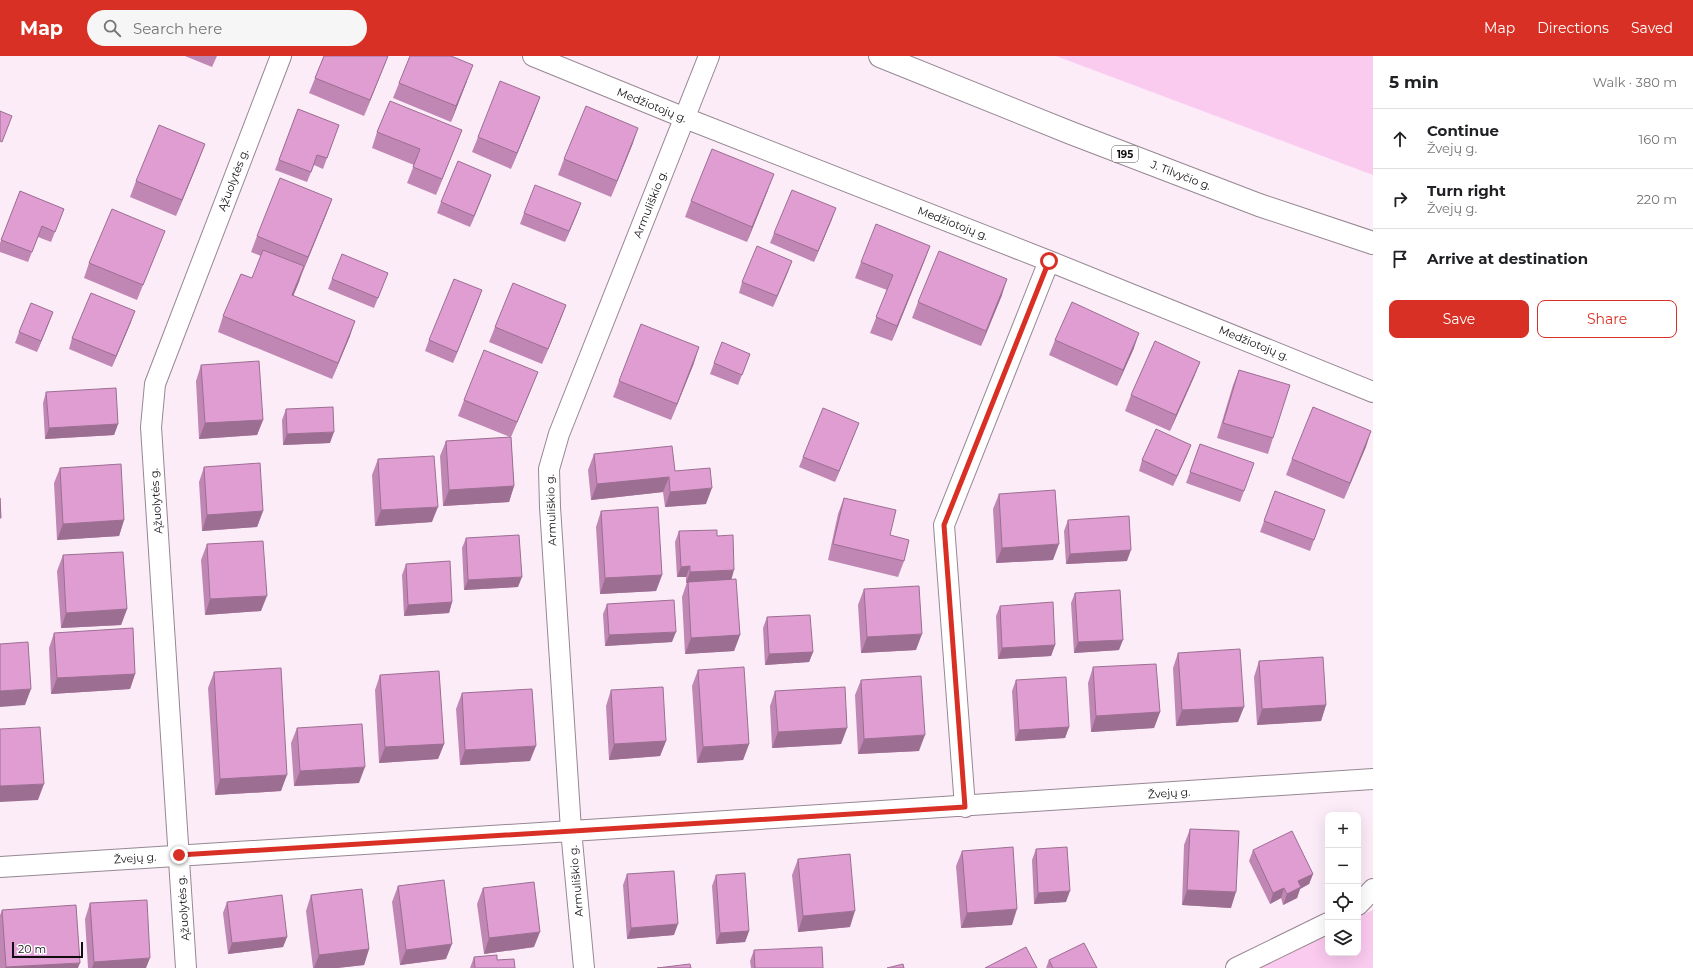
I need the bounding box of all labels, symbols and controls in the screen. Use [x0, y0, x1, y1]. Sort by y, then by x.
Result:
search box [87, 10, 367, 46]
text: Map [20, 17, 63, 40]
icon: search [101, 17, 123, 39]
text: Search here [133, 19, 222, 38]
text: Map [1484, 19, 1515, 37]
text: Directions [1537, 19, 1609, 37]
text: Saved [1631, 19, 1673, 37]
text: 5 min [1389, 72, 1439, 92]
text: Walk · 380 m [1593, 74, 1677, 90]
street label: Medžiotojų g. [615, 85, 689, 125]
text: Continue [1427, 121, 1499, 140]
icon: ahead [1389, 128, 1411, 150]
text: 160 m [1639, 131, 1677, 147]
text: Žvejų g. [1427, 140, 1477, 156]
road number: 195 [1112, 146, 1138, 162]
street label: Ąžuolytės g. [215, 147, 251, 213]
street label: J. Tilvyčio g. [1148, 157, 1213, 193]
street label: Armuliškio g. [630, 168, 670, 240]
text: Turn right [1427, 181, 1506, 200]
icon: right [1389, 188, 1411, 210]
text: 220 m [1636, 191, 1677, 207]
text: Žvejų g. [1427, 200, 1477, 216]
street label: Medžiotojų g. [916, 203, 990, 243]
icon: arrive [1389, 248, 1411, 270]
text: Arrive at destination [1427, 249, 1588, 268]
route start [1040, 252, 1058, 270]
button: Save [1389, 300, 1529, 338]
button: Share [1537, 300, 1677, 338]
street label: Medžiotojų g. [1217, 323, 1291, 363]
street label: Ąžuolytės g. [147, 468, 165, 534]
street label: Armuliškio g. [543, 474, 559, 546]
street label: Žvejų g. [1147, 785, 1191, 801]
map controls [1325, 812, 1361, 956]
button: + [1325, 812, 1361, 848]
street label: Armuliškio g. [566, 845, 586, 917]
route end [170, 846, 188, 864]
button: − [1325, 848, 1361, 884]
street label: Žvejų g. [113, 850, 157, 866]
street label: Ąžuolytės g. [174, 875, 192, 941]
button: locate [1325, 884, 1361, 920]
button: layers [1325, 920, 1361, 956]
scale bar [12, 940, 83, 959]
text: 20 m [18, 942, 46, 956]

